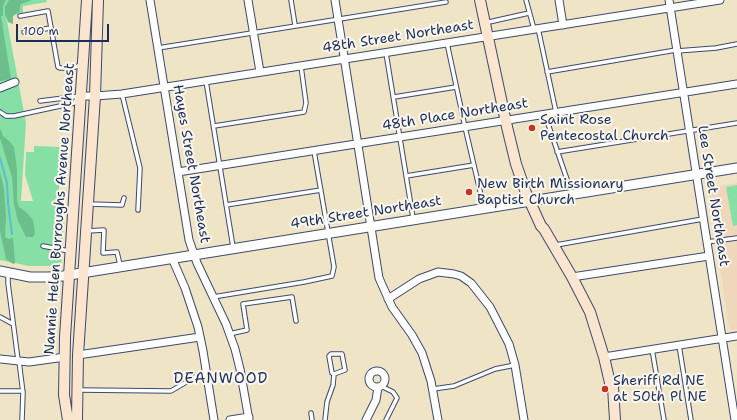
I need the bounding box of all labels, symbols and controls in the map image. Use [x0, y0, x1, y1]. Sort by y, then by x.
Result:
scale bar [18, 16, 111, 42]
street label: 48th Street Northeast [321, 17, 475, 57]
text: 100 m [23, 23, 59, 39]
street label: Nannie Helen Burroughs Avenue Northeast [41, 63, 79, 355]
street label: Hayes Street Northeast [169, 83, 213, 245]
street label: 48th Place Northeast [381, 95, 529, 135]
place label: Saint Rose Pentecostal Church [540, 112, 669, 144]
marker: Saint Rose Pentecostal Church [527, 123, 537, 133]
street label: Lee Street Northeast [694, 124, 732, 268]
place label: New Birth Missionary Baptist Church [477, 176, 624, 208]
marker: New Birth Missionary Baptist Church [464, 187, 474, 197]
street label: 49th Street Northeast [289, 193, 443, 233]
district label: DEANWOOD [174, 370, 268, 388]
place label: Sheriff Rd NE at 50th Pl NE [613, 373, 707, 406]
marker: Sheriff Rd NE at 50th Pl NE [600, 384, 610, 394]

